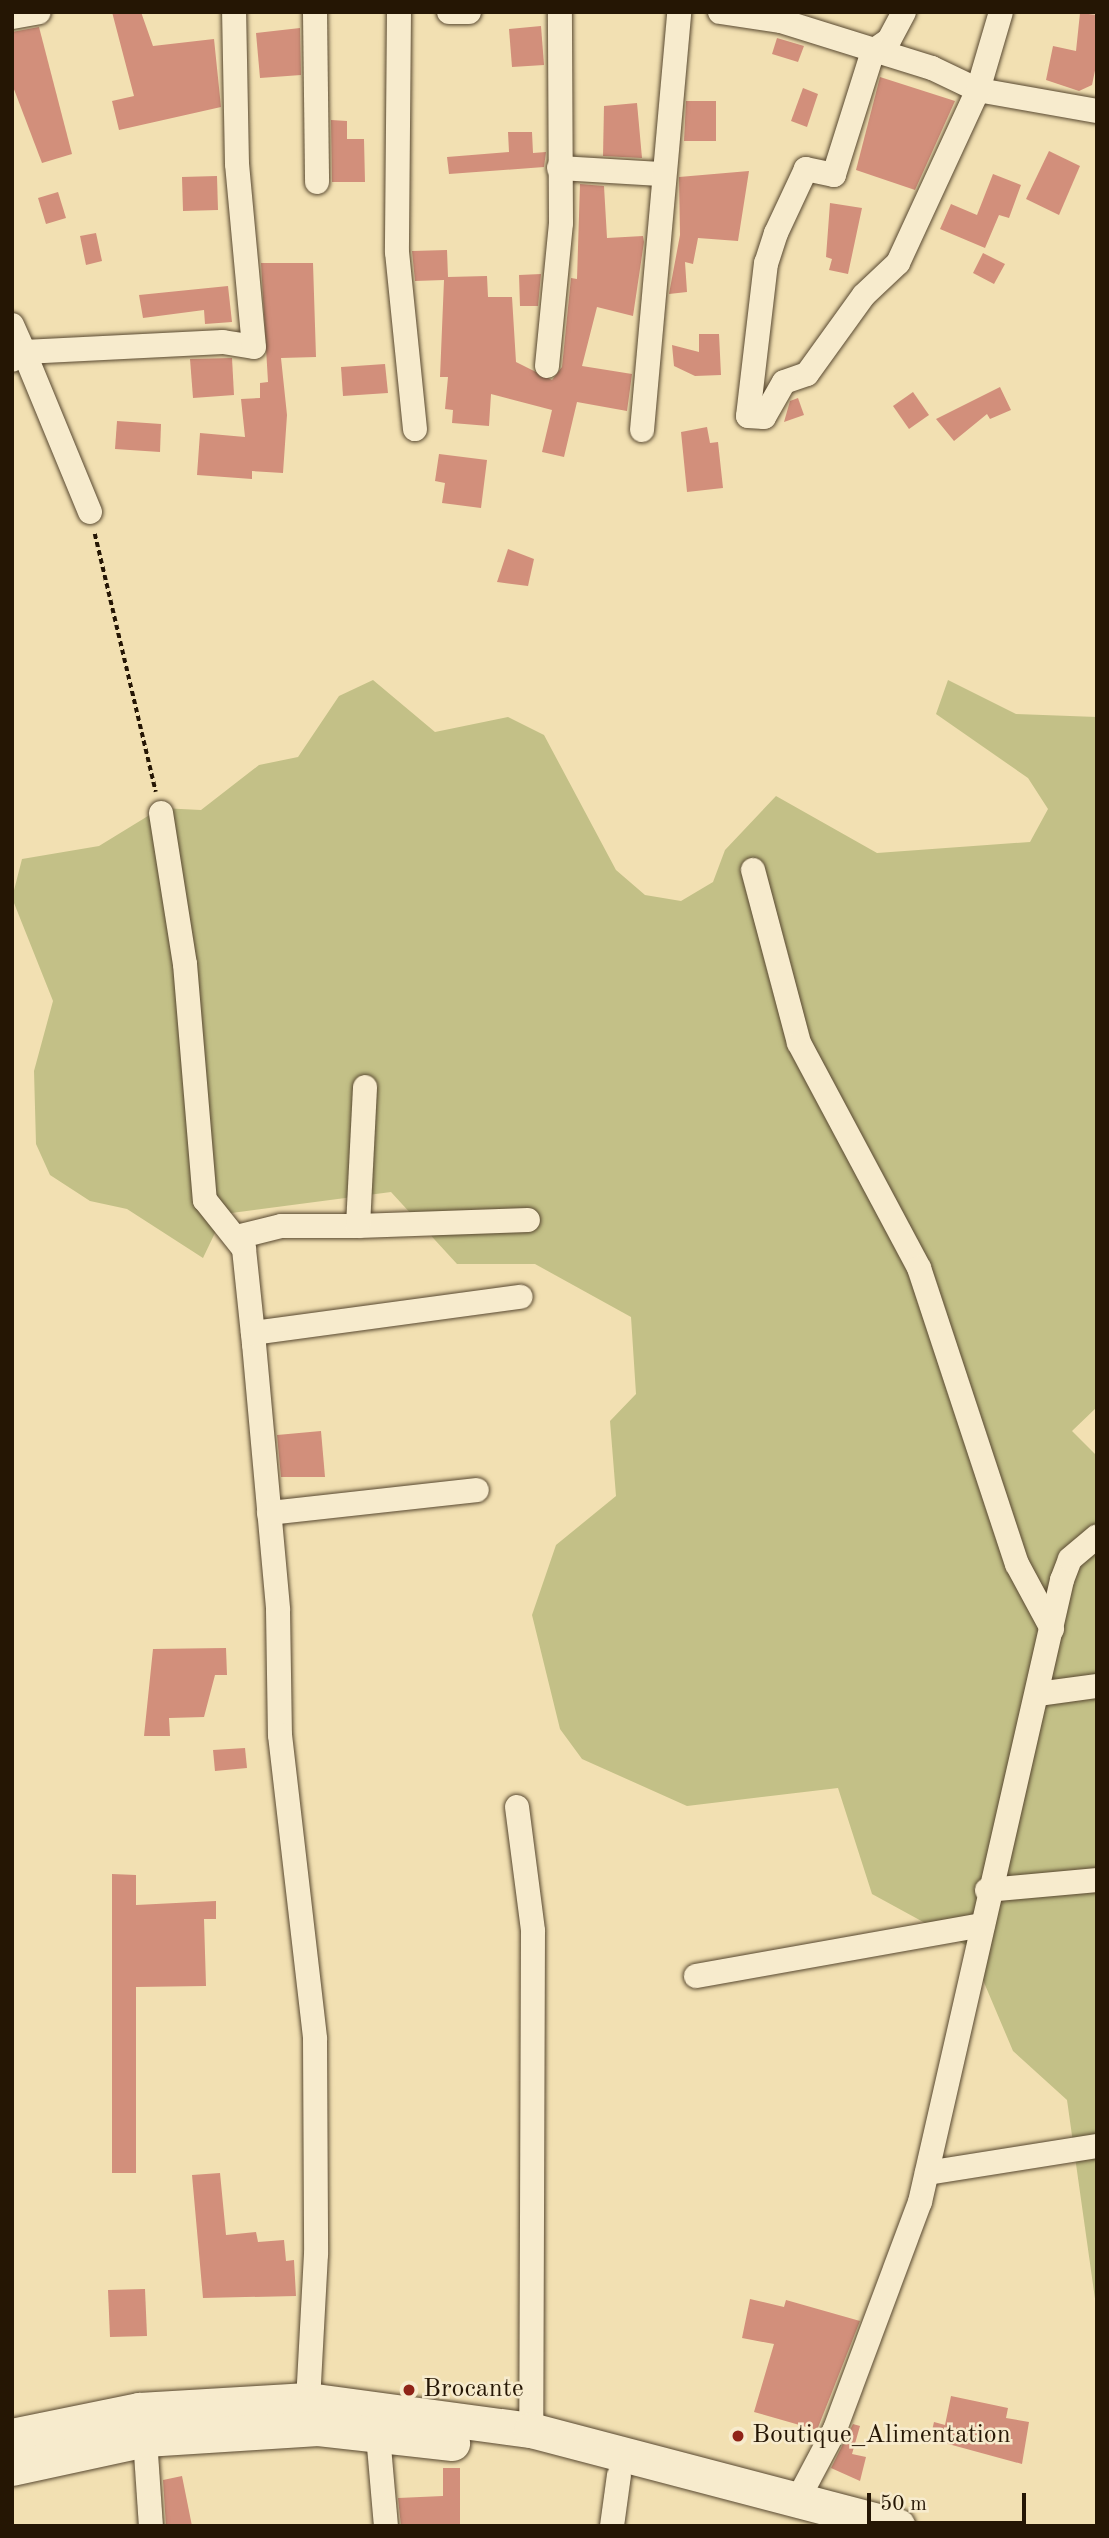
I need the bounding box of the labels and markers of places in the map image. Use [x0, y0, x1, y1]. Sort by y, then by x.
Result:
place label: Brocante [423, 2374, 524, 2406]
marker: Brocante [401, 2382, 417, 2398]
place label: Boutique_Alimentation [752, 2420, 1011, 2452]
marker: Boutique_Alimentation [730, 2428, 746, 2444]

